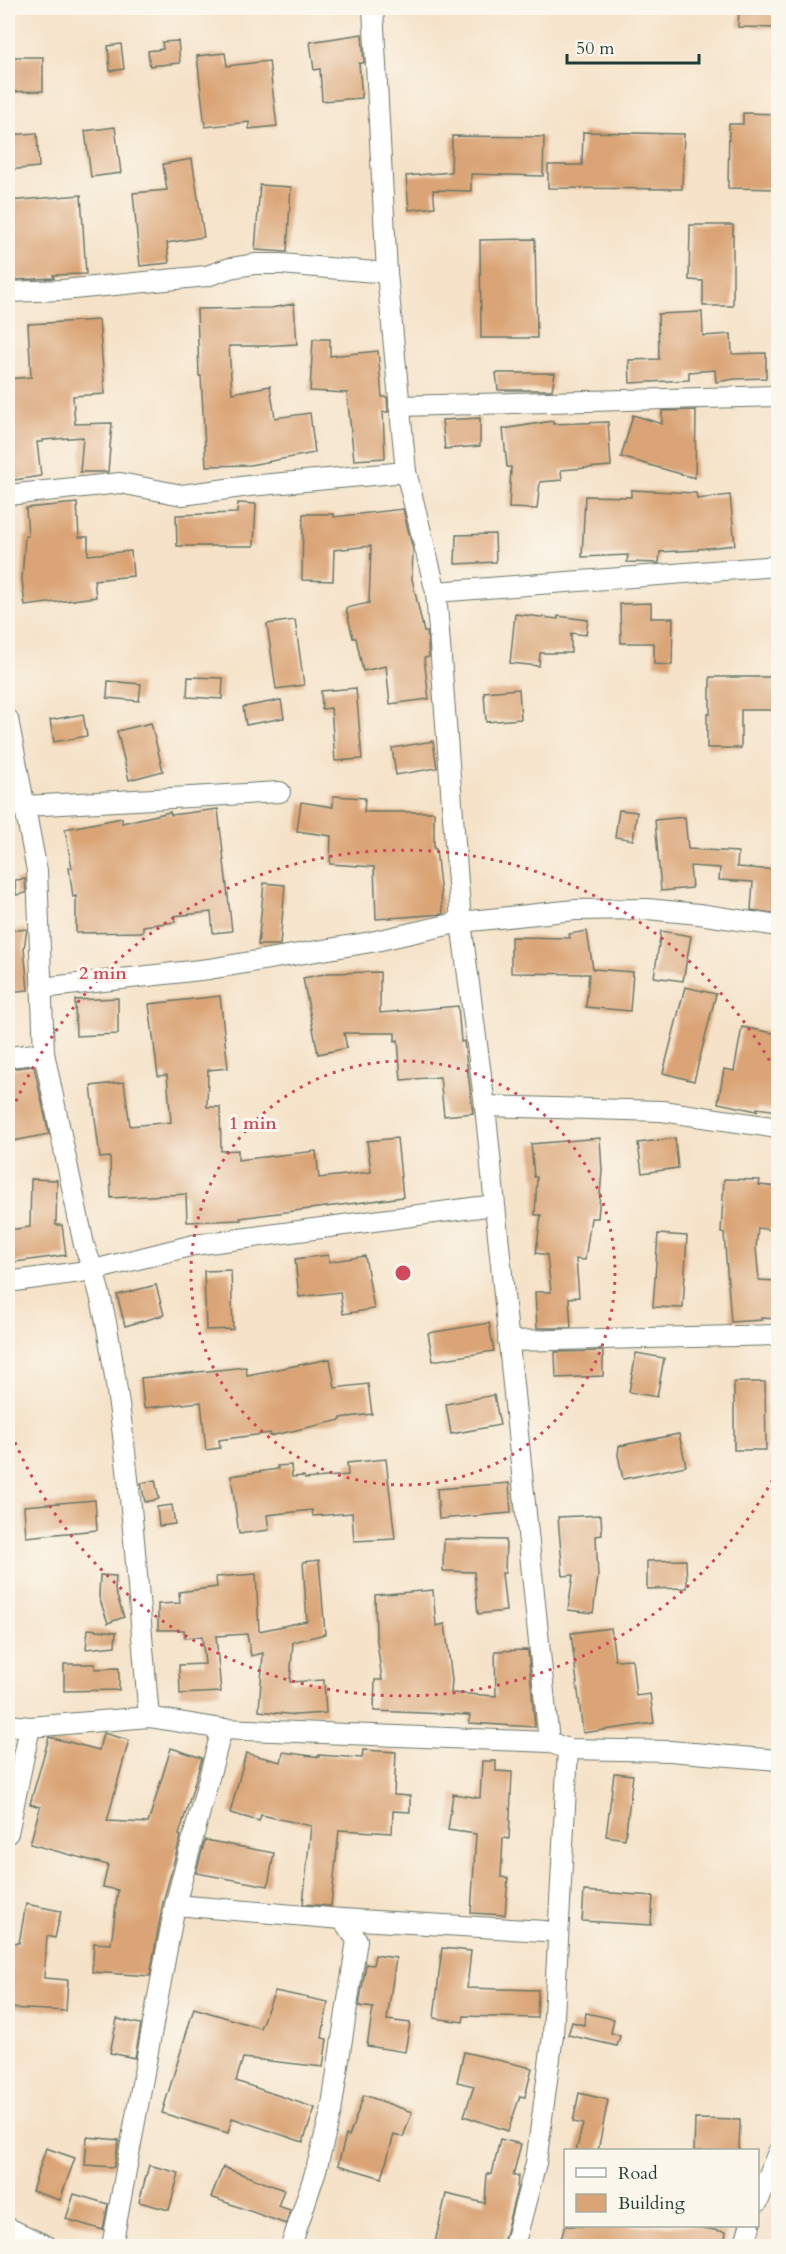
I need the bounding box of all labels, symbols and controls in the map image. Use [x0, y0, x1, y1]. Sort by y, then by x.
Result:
scale bar [567, 27, 699, 65]
text: 50 m [576, 36, 615, 61]
text: 2 min [79, 961, 127, 986]
text: 1 min [229, 1111, 277, 1136]
centre of rings [393, 1263, 413, 1283]
legend [564, 2149, 759, 2227]
text: Road [618, 2161, 658, 2186]
text: Building [618, 2191, 686, 2216]

